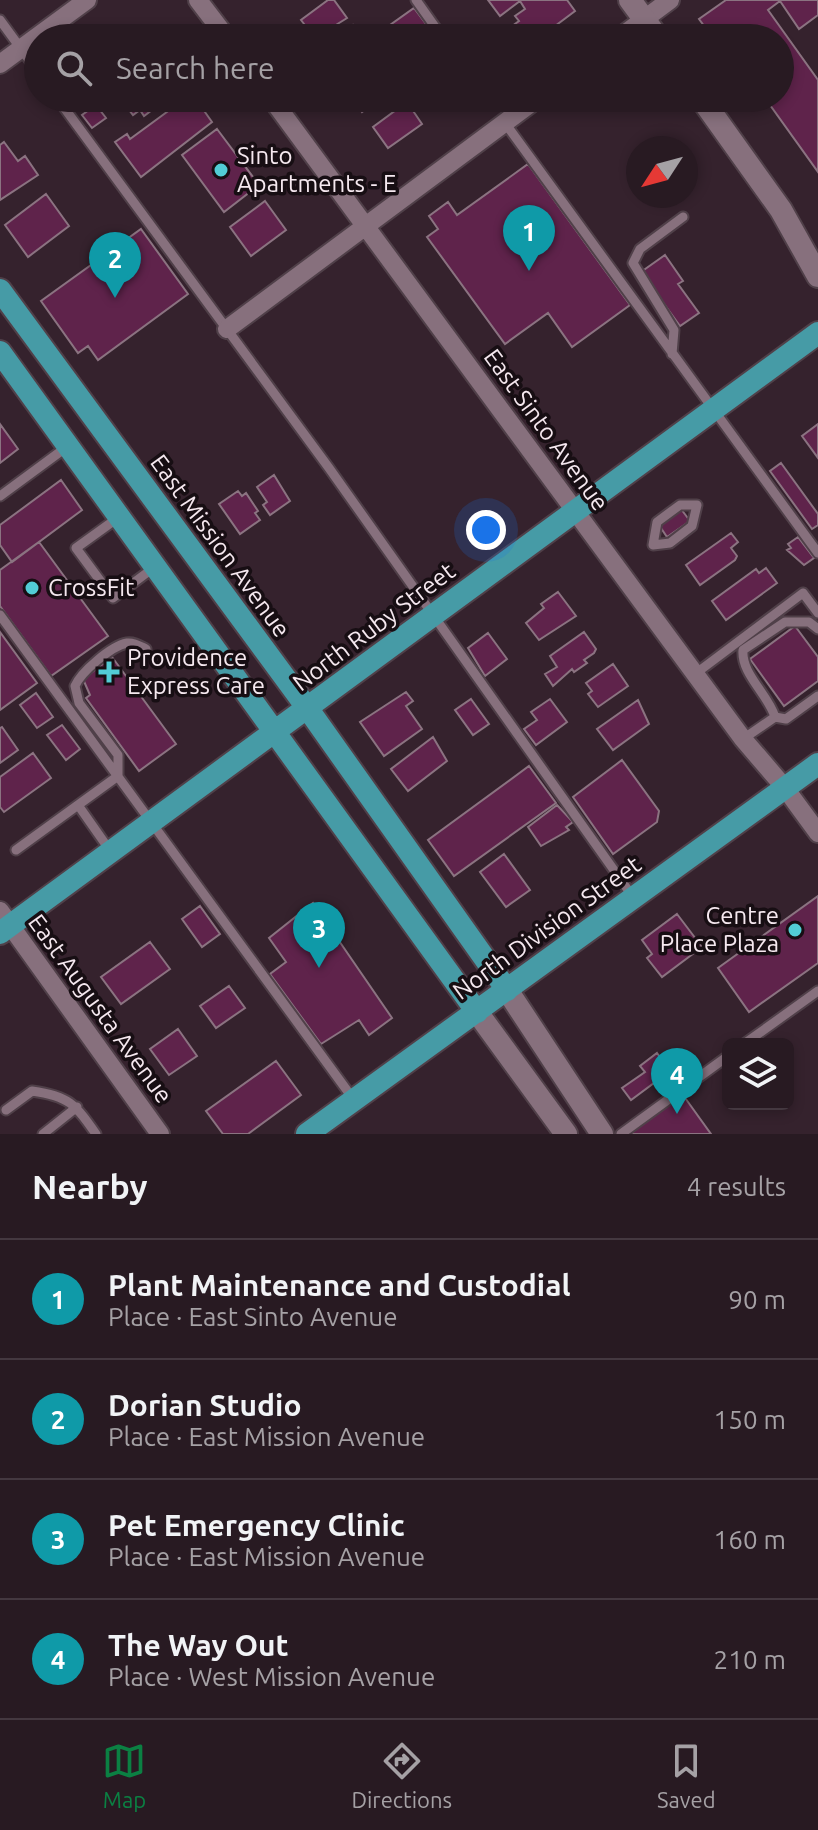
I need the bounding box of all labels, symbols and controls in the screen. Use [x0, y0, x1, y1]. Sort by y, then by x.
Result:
search box [24, 24, 794, 112]
icon: search [52, 46, 96, 90]
text: Search here [116, 51, 275, 85]
north arrow [626, 136, 698, 208]
place label: Sinto Apartments - E [237, 142, 396, 197]
marker: Sinto Apartments - E [212, 161, 230, 179]
pin: 1 [503, 205, 555, 271]
pin: 2 [89, 232, 141, 298]
street label: East Sinto Avenue [479, 344, 614, 516]
street label: East Mission Avenue [145, 449, 296, 642]
your location [466, 510, 506, 550]
street label: North Ruby Street [287, 557, 460, 696]
place label: CrossFit [48, 574, 135, 601]
marker: CrossFit [23, 579, 41, 597]
place label: Providence Express Care [127, 644, 265, 699]
marker: Providence Express Care [98, 661, 120, 683]
street label: North Division Street [447, 850, 646, 1005]
pin: 3 [293, 902, 345, 968]
place label: Centre Place Plaza [660, 902, 779, 957]
street label: East Augusta Avenue [23, 909, 178, 1108]
marker: Centre Place Plaza [786, 921, 804, 939]
map controls [722, 1038, 794, 1110]
button: layers [722, 1038, 794, 1110]
pin: 4 [651, 1048, 703, 1114]
text: Nearby [32, 1167, 147, 1205]
text: 4 results [687, 1172, 786, 1201]
text: Plant Maintenance and Custodial [108, 1268, 571, 1302]
text: 1 [51, 1285, 65, 1314]
text: 90 m [728, 1285, 786, 1314]
text: Place · East Sinto Avenue [108, 1302, 398, 1331]
text: Dorian Studio [108, 1388, 301, 1422]
text: 2 [51, 1405, 65, 1434]
text: 150 m [714, 1405, 786, 1434]
text: Place · East Mission Avenue [108, 1422, 425, 1451]
text: Pet Emergency Clinic [108, 1508, 405, 1542]
text: 3 [51, 1525, 65, 1554]
text: 160 m [714, 1525, 786, 1554]
text: Place · East Mission Avenue [108, 1542, 425, 1571]
text: The Way Out [108, 1628, 289, 1662]
text: 4 [51, 1645, 65, 1674]
text: 210 m [714, 1645, 786, 1674]
text: Place · West Mission Avenue [108, 1662, 435, 1691]
tab: Map [102, 1739, 146, 1812]
tab: Directions [351, 1739, 452, 1812]
tab: Saved [657, 1739, 716, 1812]

